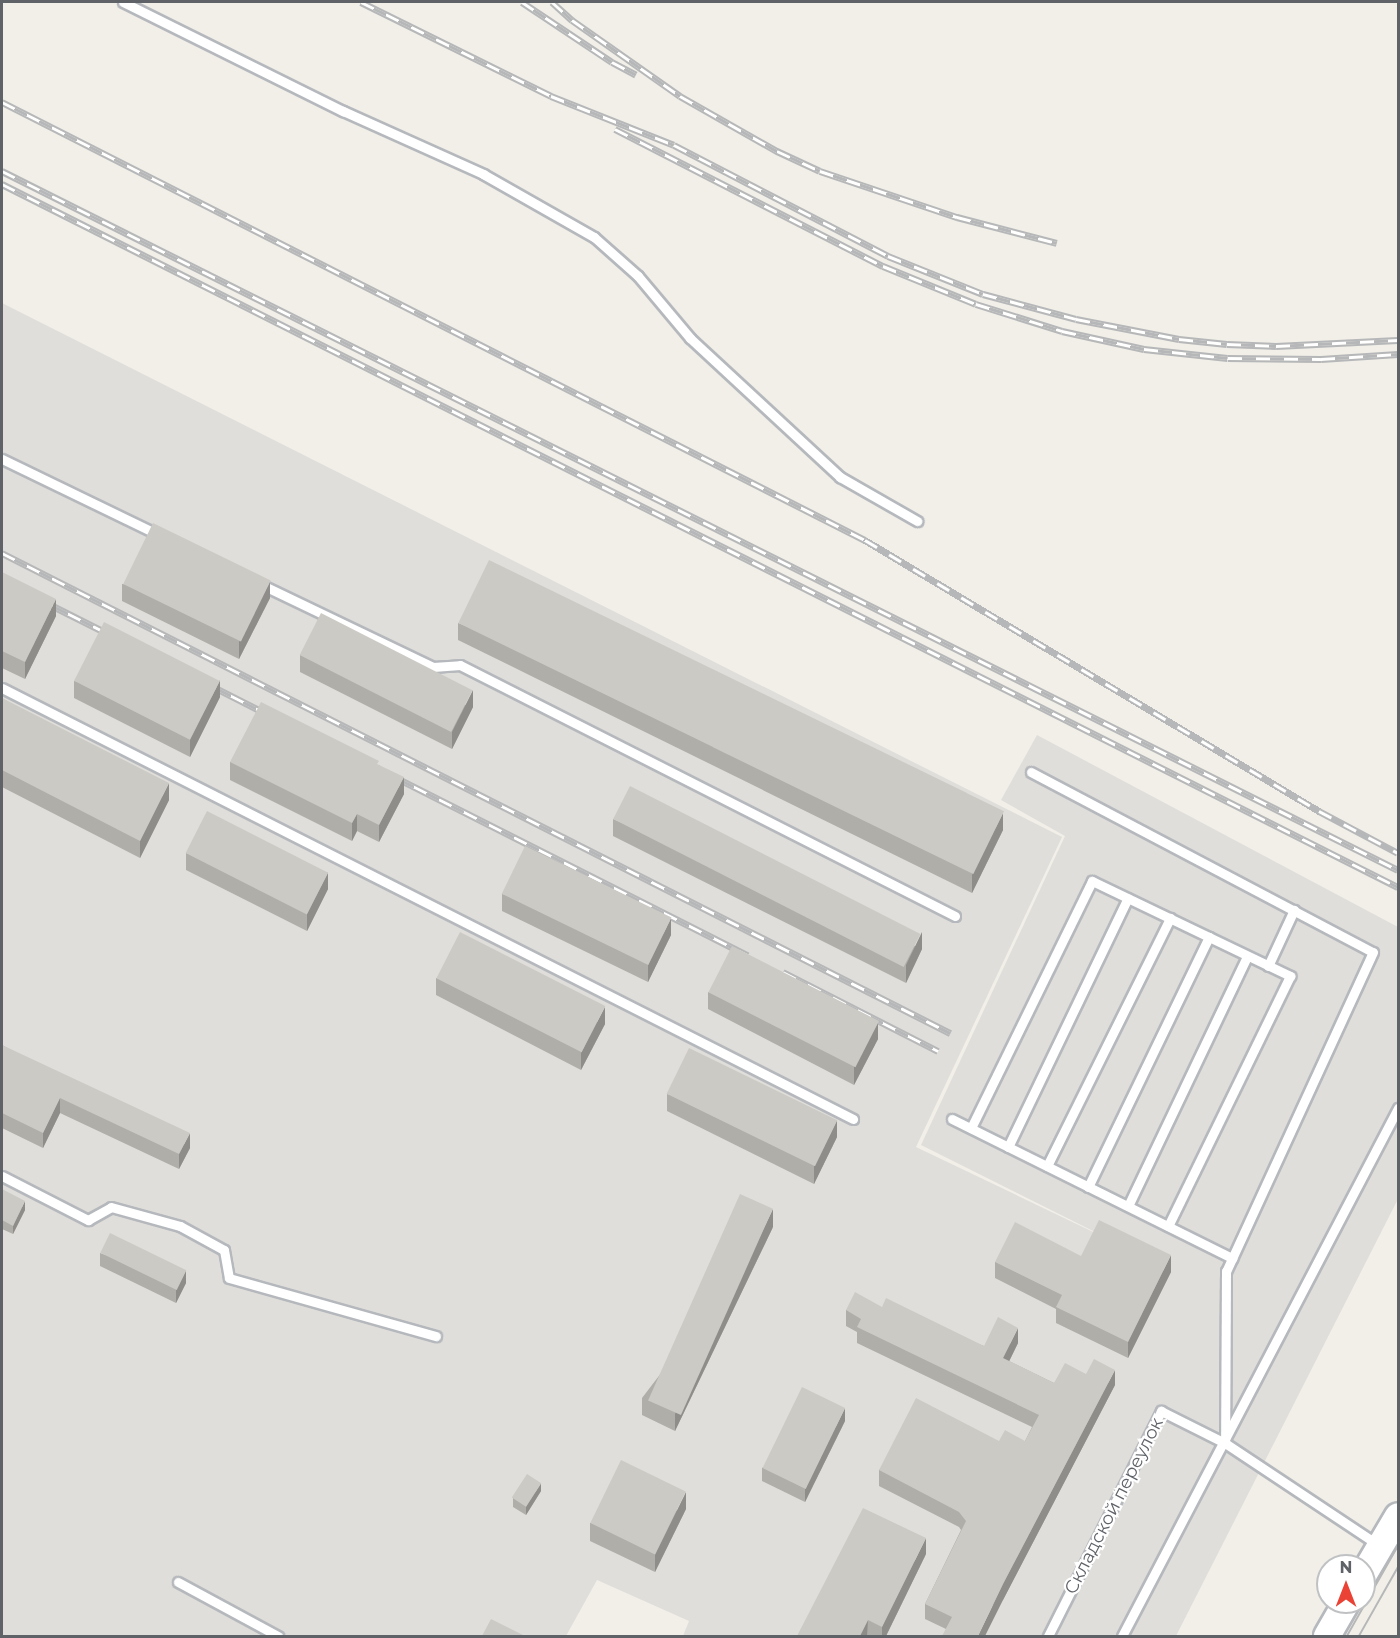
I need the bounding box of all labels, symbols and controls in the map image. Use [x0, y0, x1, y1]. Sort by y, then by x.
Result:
street label: Складской переулок [1060, 1414, 1168, 1598]
north arrow [1316, 1554, 1376, 1614]
text: N [1340, 1558, 1352, 1577]

